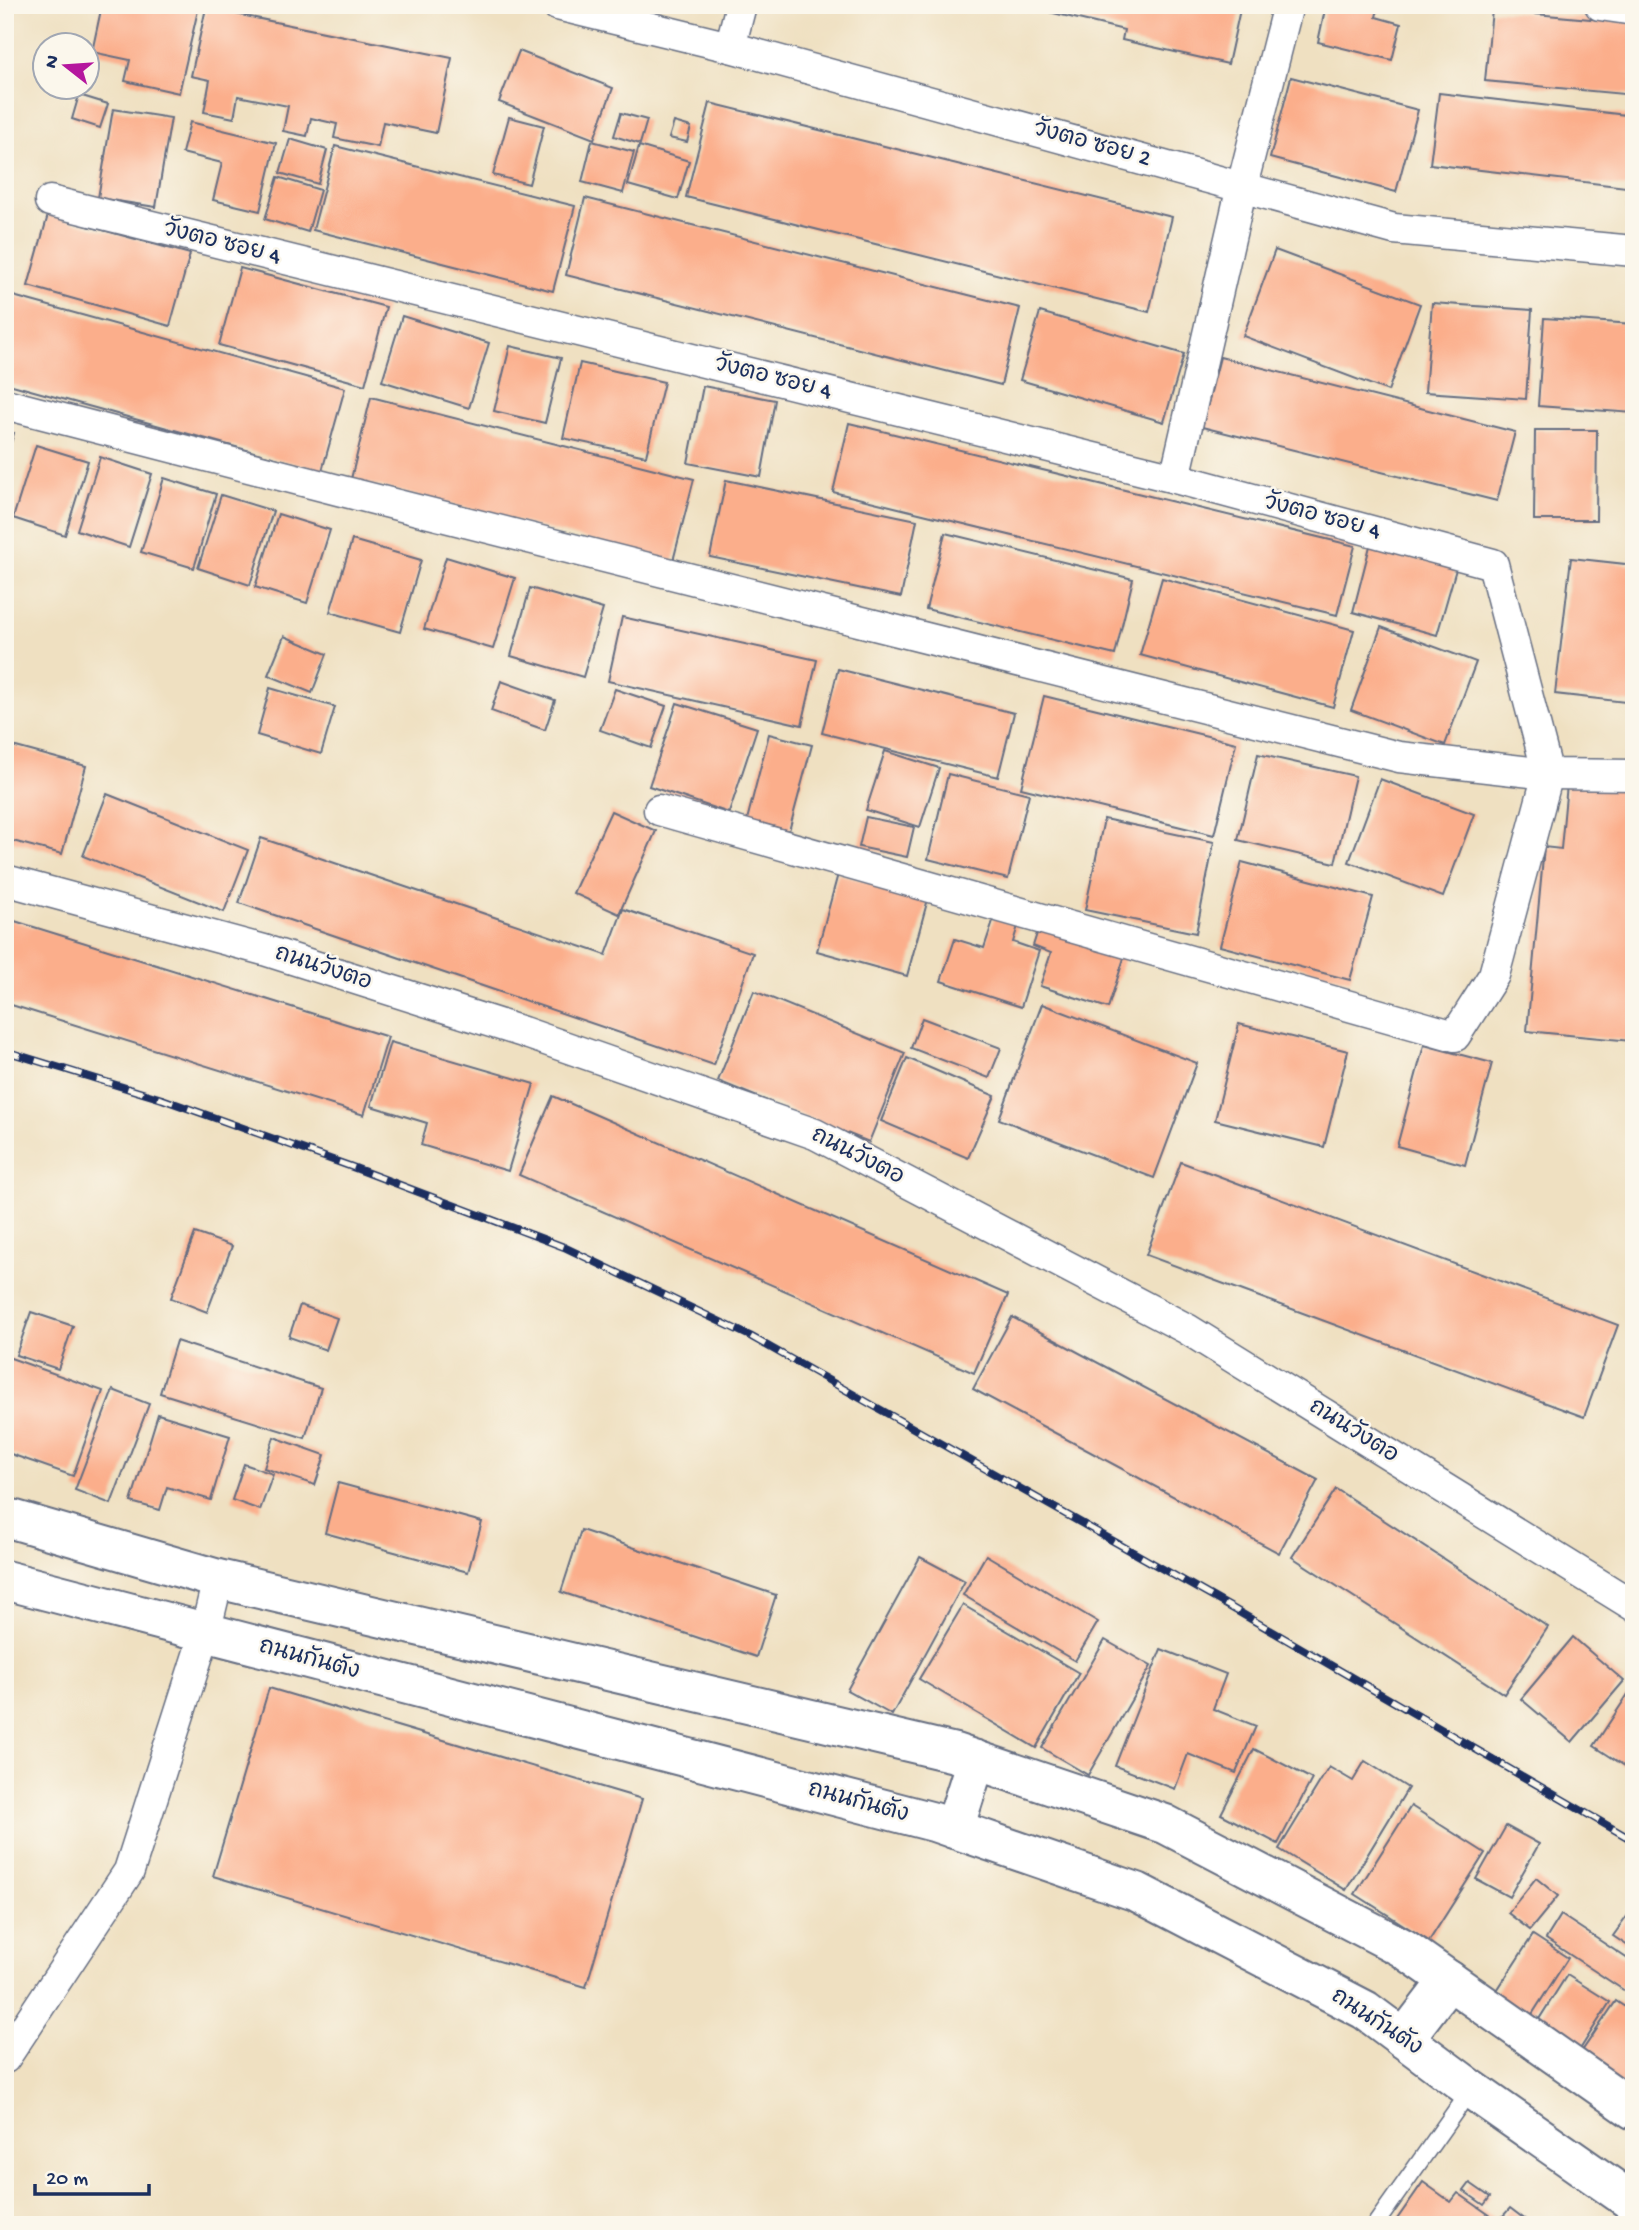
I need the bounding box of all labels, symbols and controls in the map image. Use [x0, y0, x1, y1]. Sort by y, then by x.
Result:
north arrow [32, 32, 102, 102]
text: N [40, 53, 66, 71]
street label: วังตอ ซอย 2 [1031, 114, 1154, 174]
street label: วังตอ ซอย 4 [161, 214, 284, 272]
street label: วังตอ ซอย 4 [712, 349, 835, 407]
street label: วังตอ ซอย 4 [1261, 487, 1384, 547]
street label: ถนนวังตอ [271, 938, 376, 997]
street label: ถนนวังตอ [806, 1119, 909, 1192]
street label: ถนนวังตอ [1303, 1391, 1404, 1470]
street label: ถนนกันตัง [256, 1631, 363, 1686]
street label: ถนนกันตัง [805, 1774, 912, 1829]
street label: ถนนกันตัง [1325, 1981, 1428, 2062]
scale bar [35, 2153, 149, 2197]
text: 20 m [46, 2168, 88, 2193]

